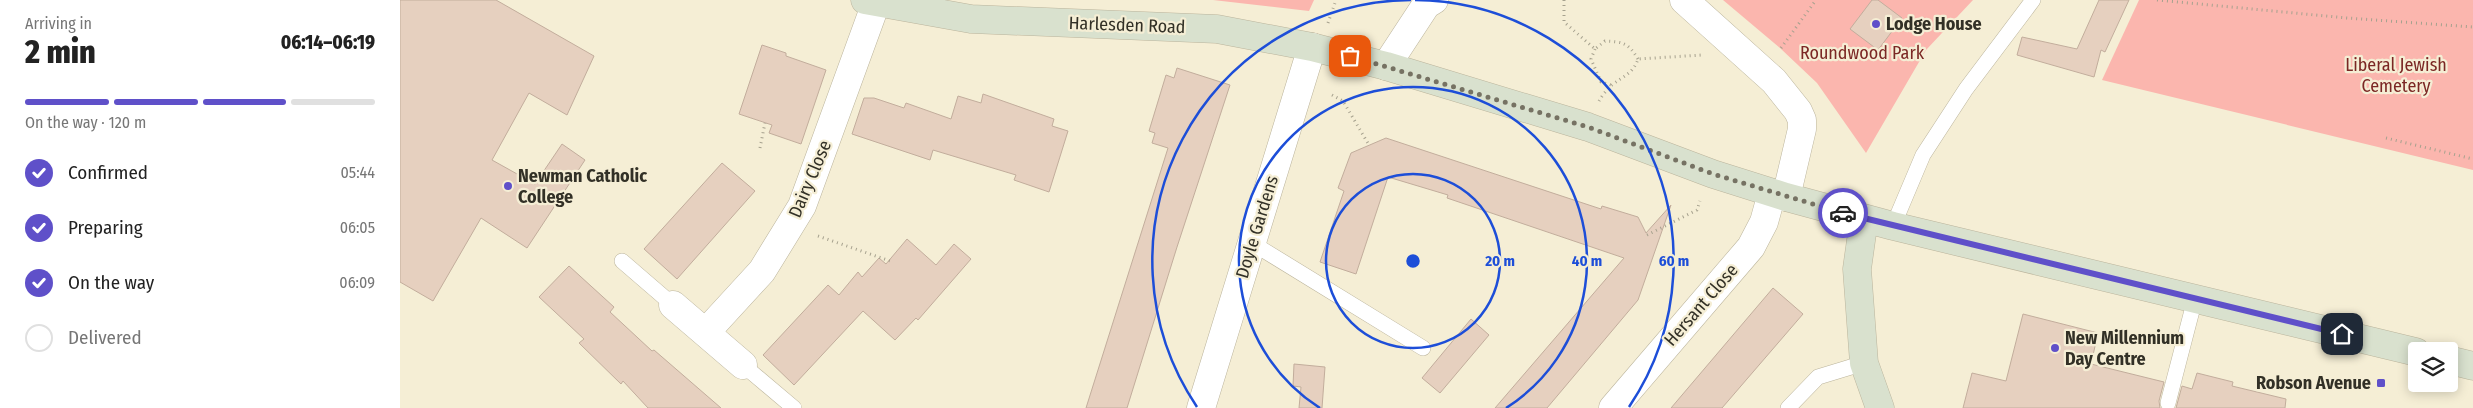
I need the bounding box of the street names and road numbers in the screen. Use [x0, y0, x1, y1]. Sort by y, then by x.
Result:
street label: Harlesden Road [1068, 12, 1186, 38]
street label: Dairy Close [784, 137, 836, 221]
street label: Doyle Gardens [1231, 173, 1283, 281]
street label: Hersant Close [1659, 259, 1743, 351]

